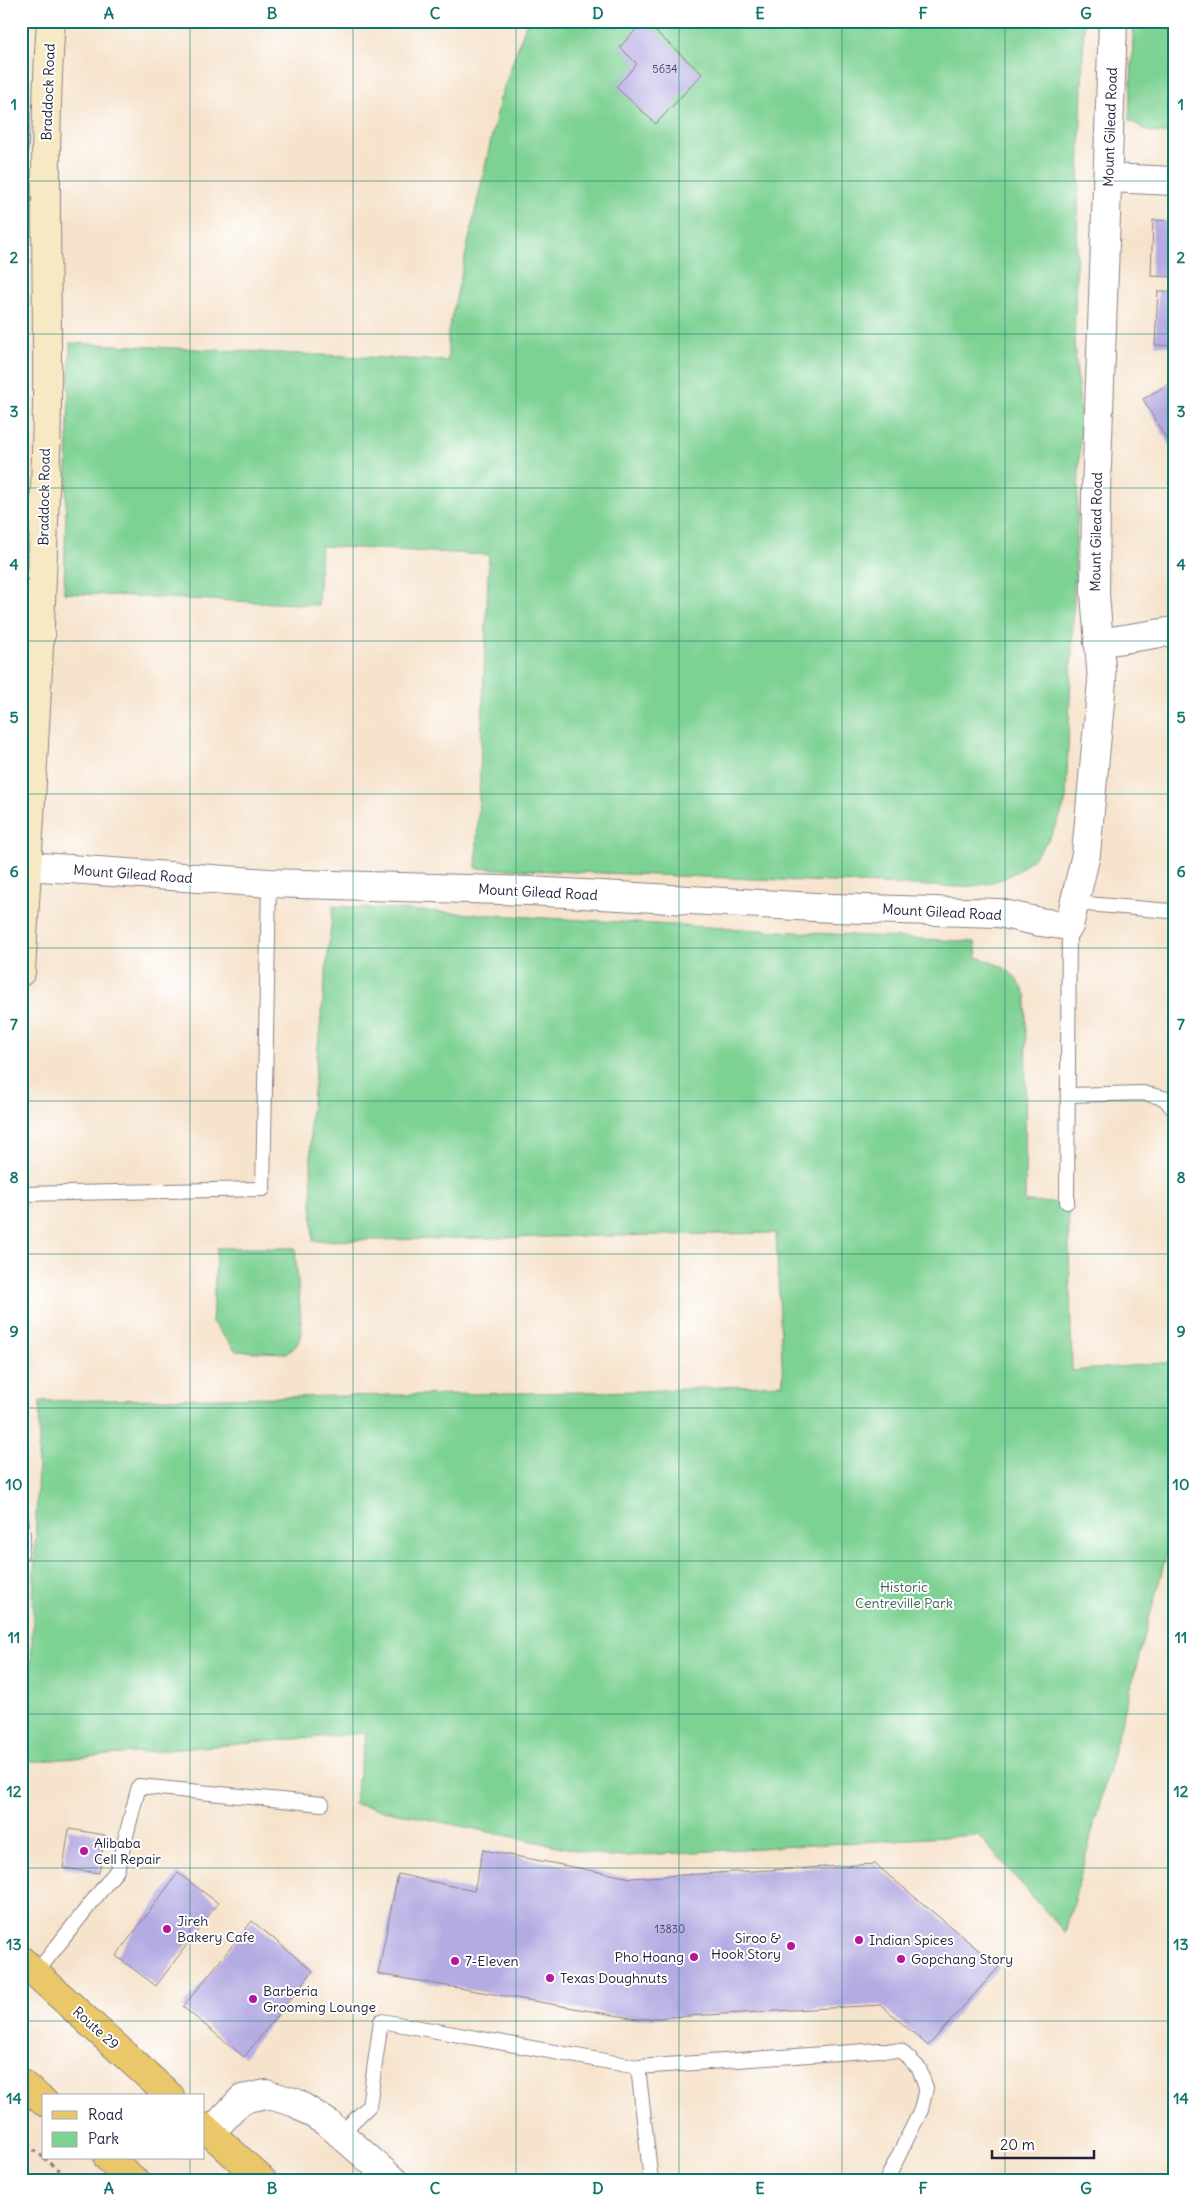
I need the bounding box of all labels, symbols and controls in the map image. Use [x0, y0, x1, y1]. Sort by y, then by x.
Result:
text: A [104, 3, 114, 23]
text: B [267, 3, 278, 23]
text: C [430, 3, 441, 23]
text: D [592, 3, 604, 23]
text: E [755, 3, 765, 23]
text: F [918, 3, 928, 23]
text: G [1080, 3, 1092, 23]
street label: Braddock Road [37, 43, 59, 141]
house number: 5634 [652, 62, 678, 76]
street label: Mount Gilead Road [1099, 67, 1121, 187]
text: 1 [11, 94, 17, 114]
text: 1 [1178, 94, 1184, 114]
text: 2 [10, 247, 19, 267]
text: 2 [1177, 247, 1186, 267]
text: 3 [9, 401, 19, 421]
text: 3 [1176, 401, 1186, 421]
street label: Braddock Road [34, 448, 54, 546]
street label: Mount Gilead Road [1086, 472, 1106, 592]
text: 4 [9, 554, 19, 574]
text: 4 [1176, 554, 1186, 574]
text: 5 [9, 707, 19, 727]
text: 5 [1176, 707, 1186, 727]
text: 6 [9, 861, 19, 881]
street label: Mount Gilead Road [73, 861, 193, 887]
text: 6 [1176, 861, 1186, 881]
street label: Mount Gilead Road [478, 880, 598, 904]
street label: Mount Gilead Road [882, 900, 1002, 924]
text: 7 [10, 1014, 18, 1034]
text: 7 [1177, 1014, 1185, 1034]
text: 8 [9, 1167, 19, 1187]
text: 8 [1176, 1167, 1186, 1187]
text: 9 [9, 1321, 19, 1341]
text: 9 [1176, 1321, 1186, 1341]
text: 10 [6, 1474, 22, 1494]
text: 10 [1173, 1474, 1189, 1494]
park label: Historic Centreville Park [855, 1578, 953, 1612]
text: 11 [8, 1627, 20, 1647]
text: 11 [1175, 1627, 1187, 1647]
text: 12 [6, 1781, 22, 1801]
text: 12 [1173, 1781, 1189, 1801]
place label: Alibaba Cell Repair [94, 1834, 161, 1868]
marker: Alibaba Cell Repair [78, 1845, 90, 1857]
place label: Jireh Bakery Cafe [177, 1912, 255, 1946]
house number: 13830 [655, 1922, 685, 1936]
marker: Jireh Bakery Cafe [161, 1923, 173, 1935]
place label: Siroo & Hook Story [711, 1929, 781, 1963]
place label: Indian Spices [869, 1931, 954, 1949]
text: 13 [6, 1934, 22, 1954]
marker: Indian Spices [853, 1934, 865, 1946]
text: 13 [1173, 1934, 1189, 1954]
marker: Siroo & Hook Story [785, 1940, 797, 1952]
place label: Pho Hoang [614, 1948, 684, 1966]
place label: Gopchang Story [911, 1950, 1013, 1968]
marker: Pho Hoang [688, 1951, 700, 1963]
place label: 7-Eleven [465, 1952, 519, 1970]
marker: Gopchang Story [895, 1953, 907, 1965]
marker: 7-Eleven [449, 1955, 461, 1967]
place label: Texas Doughnuts [560, 1969, 667, 1987]
marker: Texas Doughnuts [544, 1972, 556, 1984]
place label: Barberia Grooming Lounge [263, 1982, 376, 2016]
marker: Barberia Grooming Lounge [247, 1993, 259, 2005]
street label: Route 29 [69, 2003, 123, 2053]
text: 14 [6, 2088, 22, 2108]
text: 14 [1173, 2088, 1189, 2108]
legend [42, 2094, 205, 2160]
text: Road [88, 2105, 123, 2124]
scale bar [992, 2127, 1095, 2159]
text: Park [88, 2129, 119, 2148]
text: 20 m [1000, 2135, 1035, 2154]
text: A [104, 2178, 114, 2198]
text: B [267, 2178, 278, 2198]
text: C [430, 2178, 441, 2198]
text: D [592, 2178, 604, 2198]
text: E [755, 2178, 765, 2198]
text: F [918, 2178, 928, 2198]
text: G [1080, 2178, 1092, 2198]

